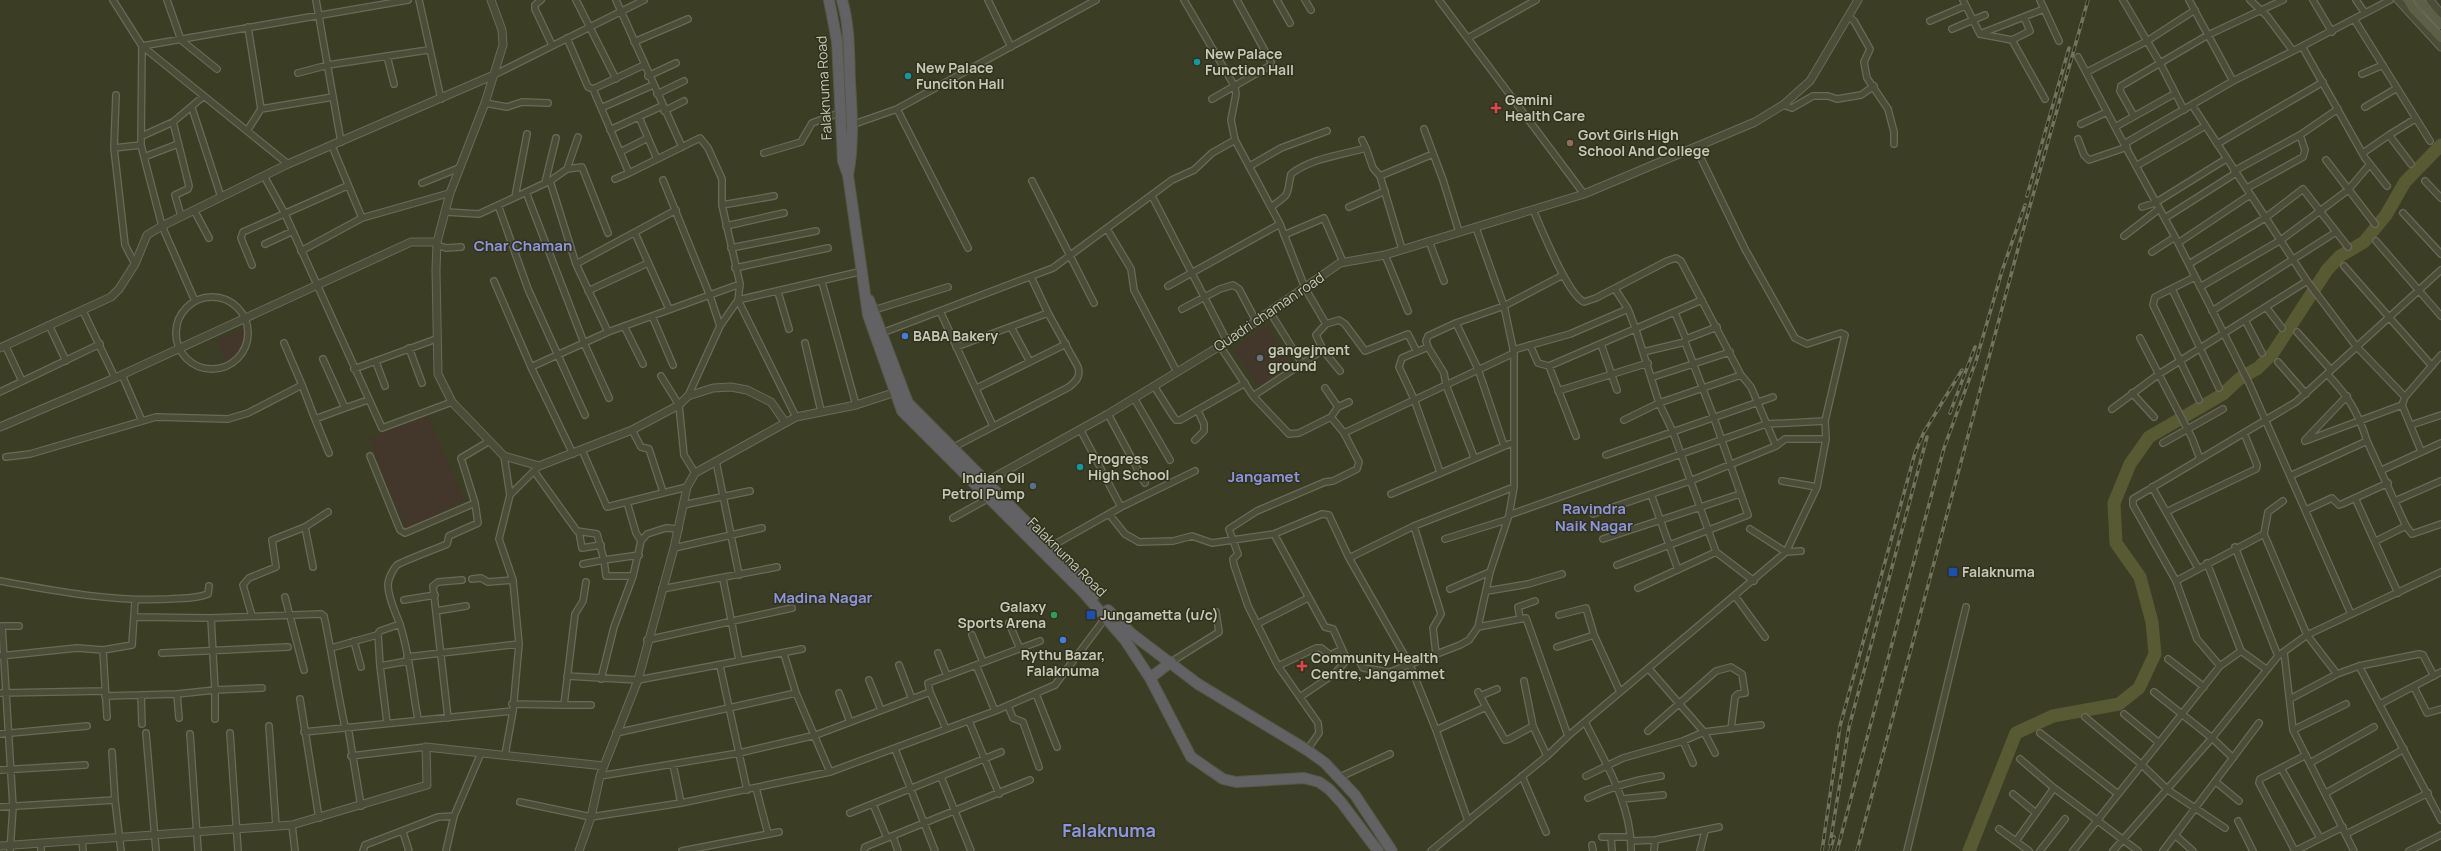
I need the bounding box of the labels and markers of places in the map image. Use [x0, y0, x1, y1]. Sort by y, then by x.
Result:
place label: New Palace Function Hall [1205, 44, 1294, 79]
marker: New Palace Function Hall [1192, 57, 1202, 67]
place label: New Palace Funciton Hall [916, 58, 1004, 93]
marker: New Palace Funciton Hall [903, 71, 913, 81]
place label: Gemini Health Care [1505, 90, 1585, 125]
marker: Gemini Health Care [1490, 102, 1502, 114]
place label: Govt Girls High School And College [1578, 125, 1710, 160]
marker: Govt Girls High School And College [1565, 138, 1575, 148]
place label: BABA Bakery [913, 326, 998, 345]
marker: BABA Bakery [900, 331, 910, 341]
place label: gangejment ground [1268, 340, 1350, 375]
marker: gangejment ground [1255, 353, 1265, 363]
place label: Progress High School [1088, 449, 1169, 484]
marker: Progress High School [1075, 462, 1085, 472]
place label: Indian Oil Petrol Pump [942, 468, 1025, 503]
marker: Indian Oil Petrol Pump [1028, 481, 1038, 491]
place label: Falaknuma [1962, 562, 2035, 581]
marker: Falaknuma [1947, 566, 1959, 578]
place label: Galaxy Sports Arena [958, 597, 1046, 632]
place label: Jungametta (u/c) [1100, 605, 1219, 624]
marker: Jungametta (u/c) [1085, 609, 1097, 621]
marker: Galaxy Sports Arena [1049, 610, 1059, 620]
marker: Rythu Bazar, Falaknuma [1058, 635, 1068, 645]
place label: Rythu Bazar, Falaknuma [1021, 645, 1105, 680]
place label: Community Health Centre, Jangammet [1311, 648, 1445, 683]
marker: Community Health Centre, Jangammet [1296, 660, 1308, 672]

